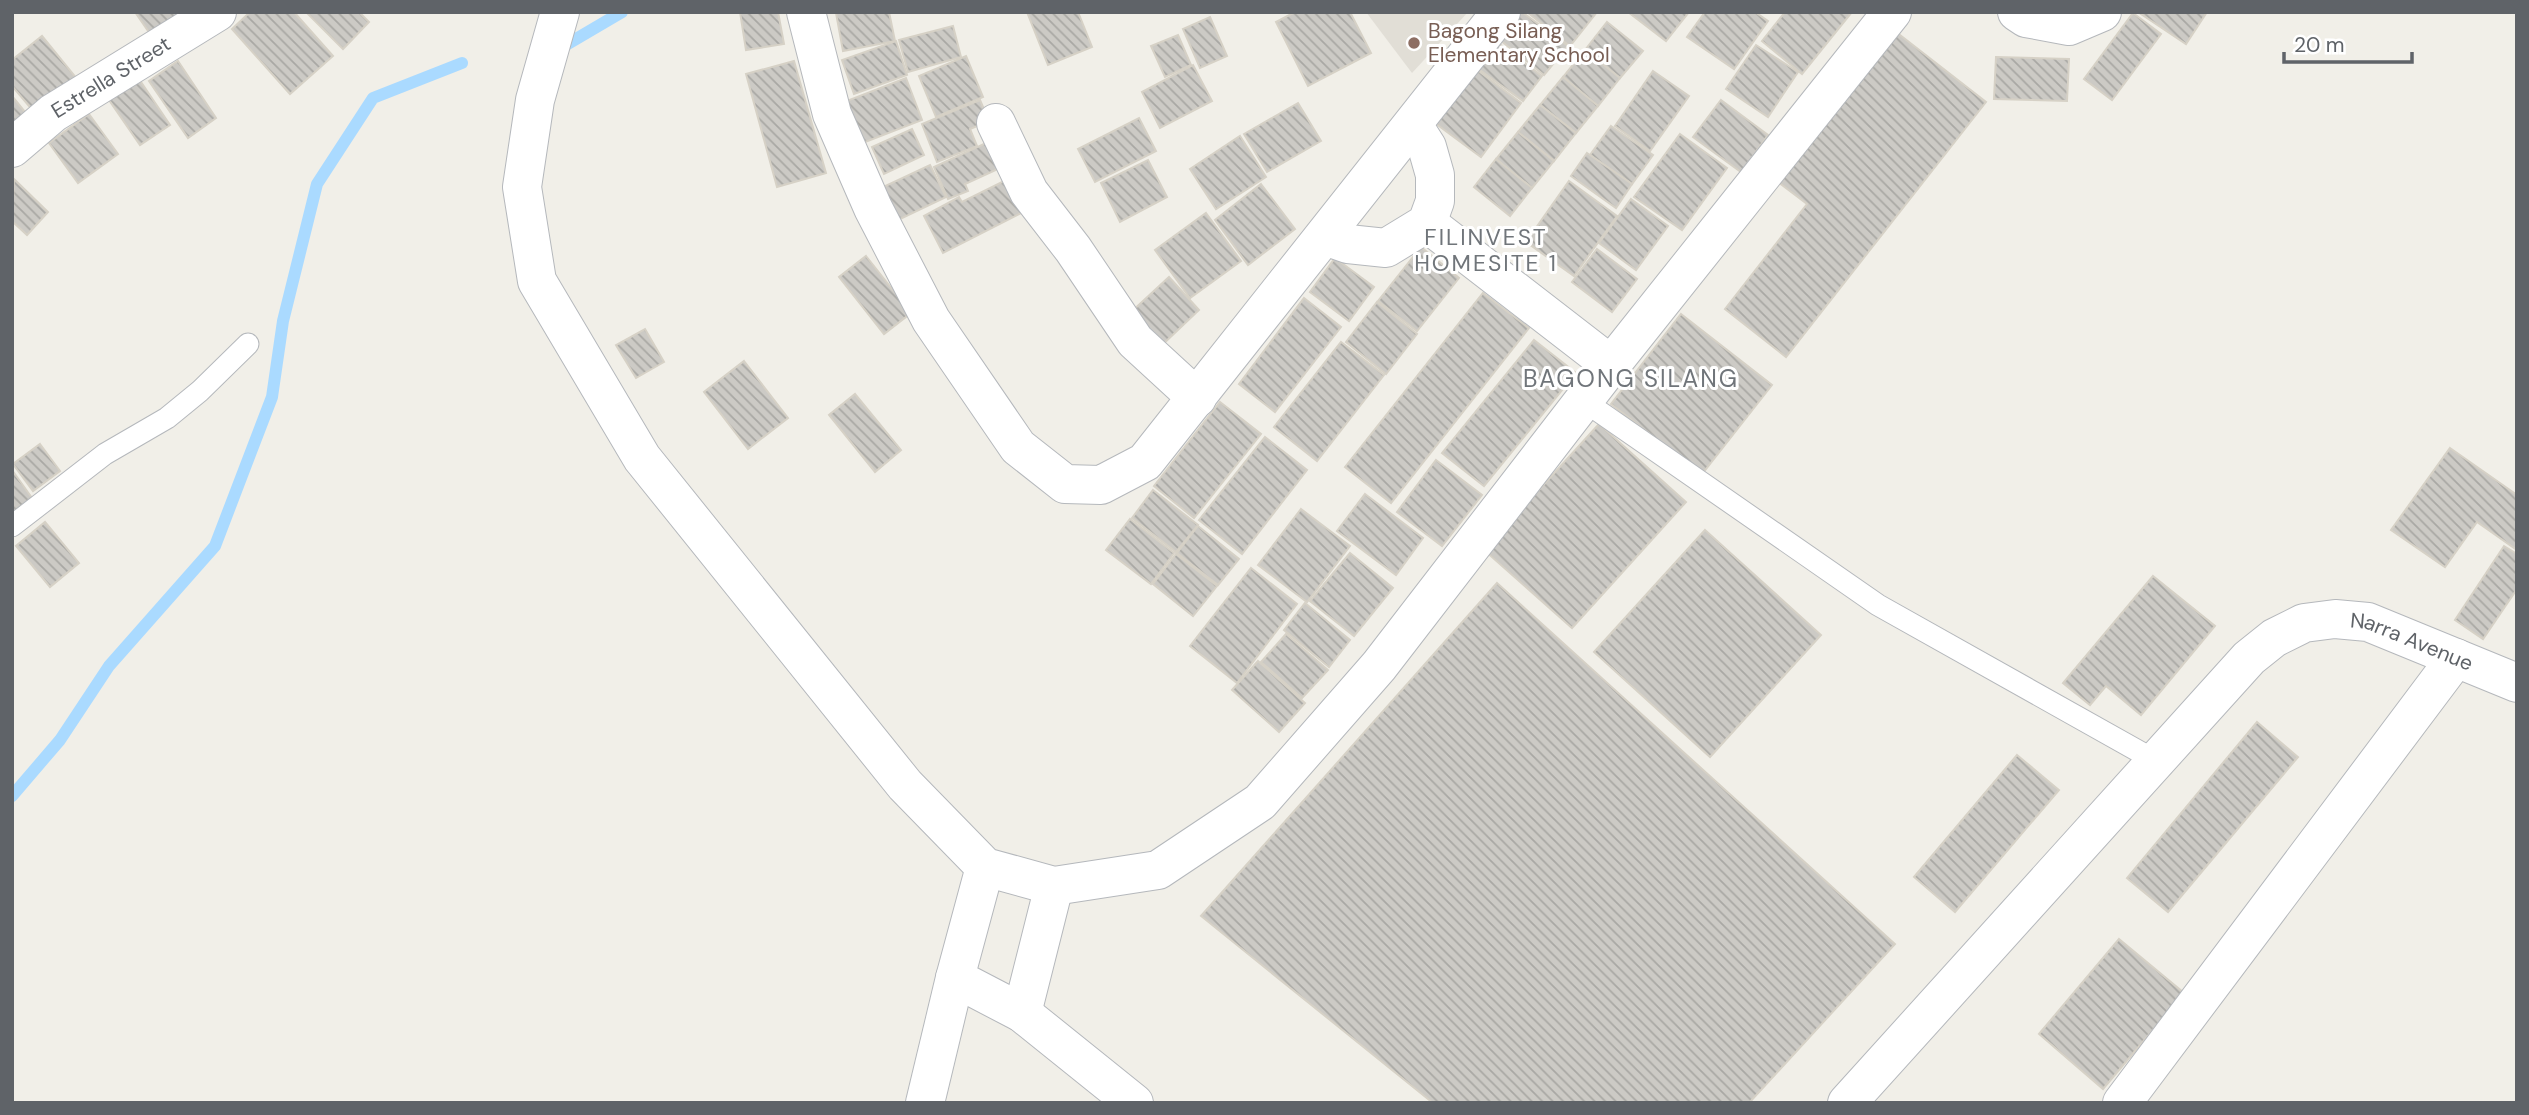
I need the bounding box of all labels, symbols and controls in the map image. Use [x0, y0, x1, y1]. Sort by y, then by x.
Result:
place label: Bagong Silang Elementary School [1428, 17, 1610, 69]
scale bar [2284, 21, 2412, 65]
street label: Estrella Street [46, 30, 176, 125]
text: 20 m [2294, 31, 2345, 59]
marker: Bagong Silang Elementary School [1406, 35, 1422, 51]
district label: FILINVEST HOMESITE 1 [1414, 222, 1558, 278]
district label: BAGONG SILANG [1523, 363, 1739, 394]
street label: Narra Avenue [2349, 606, 2477, 678]

